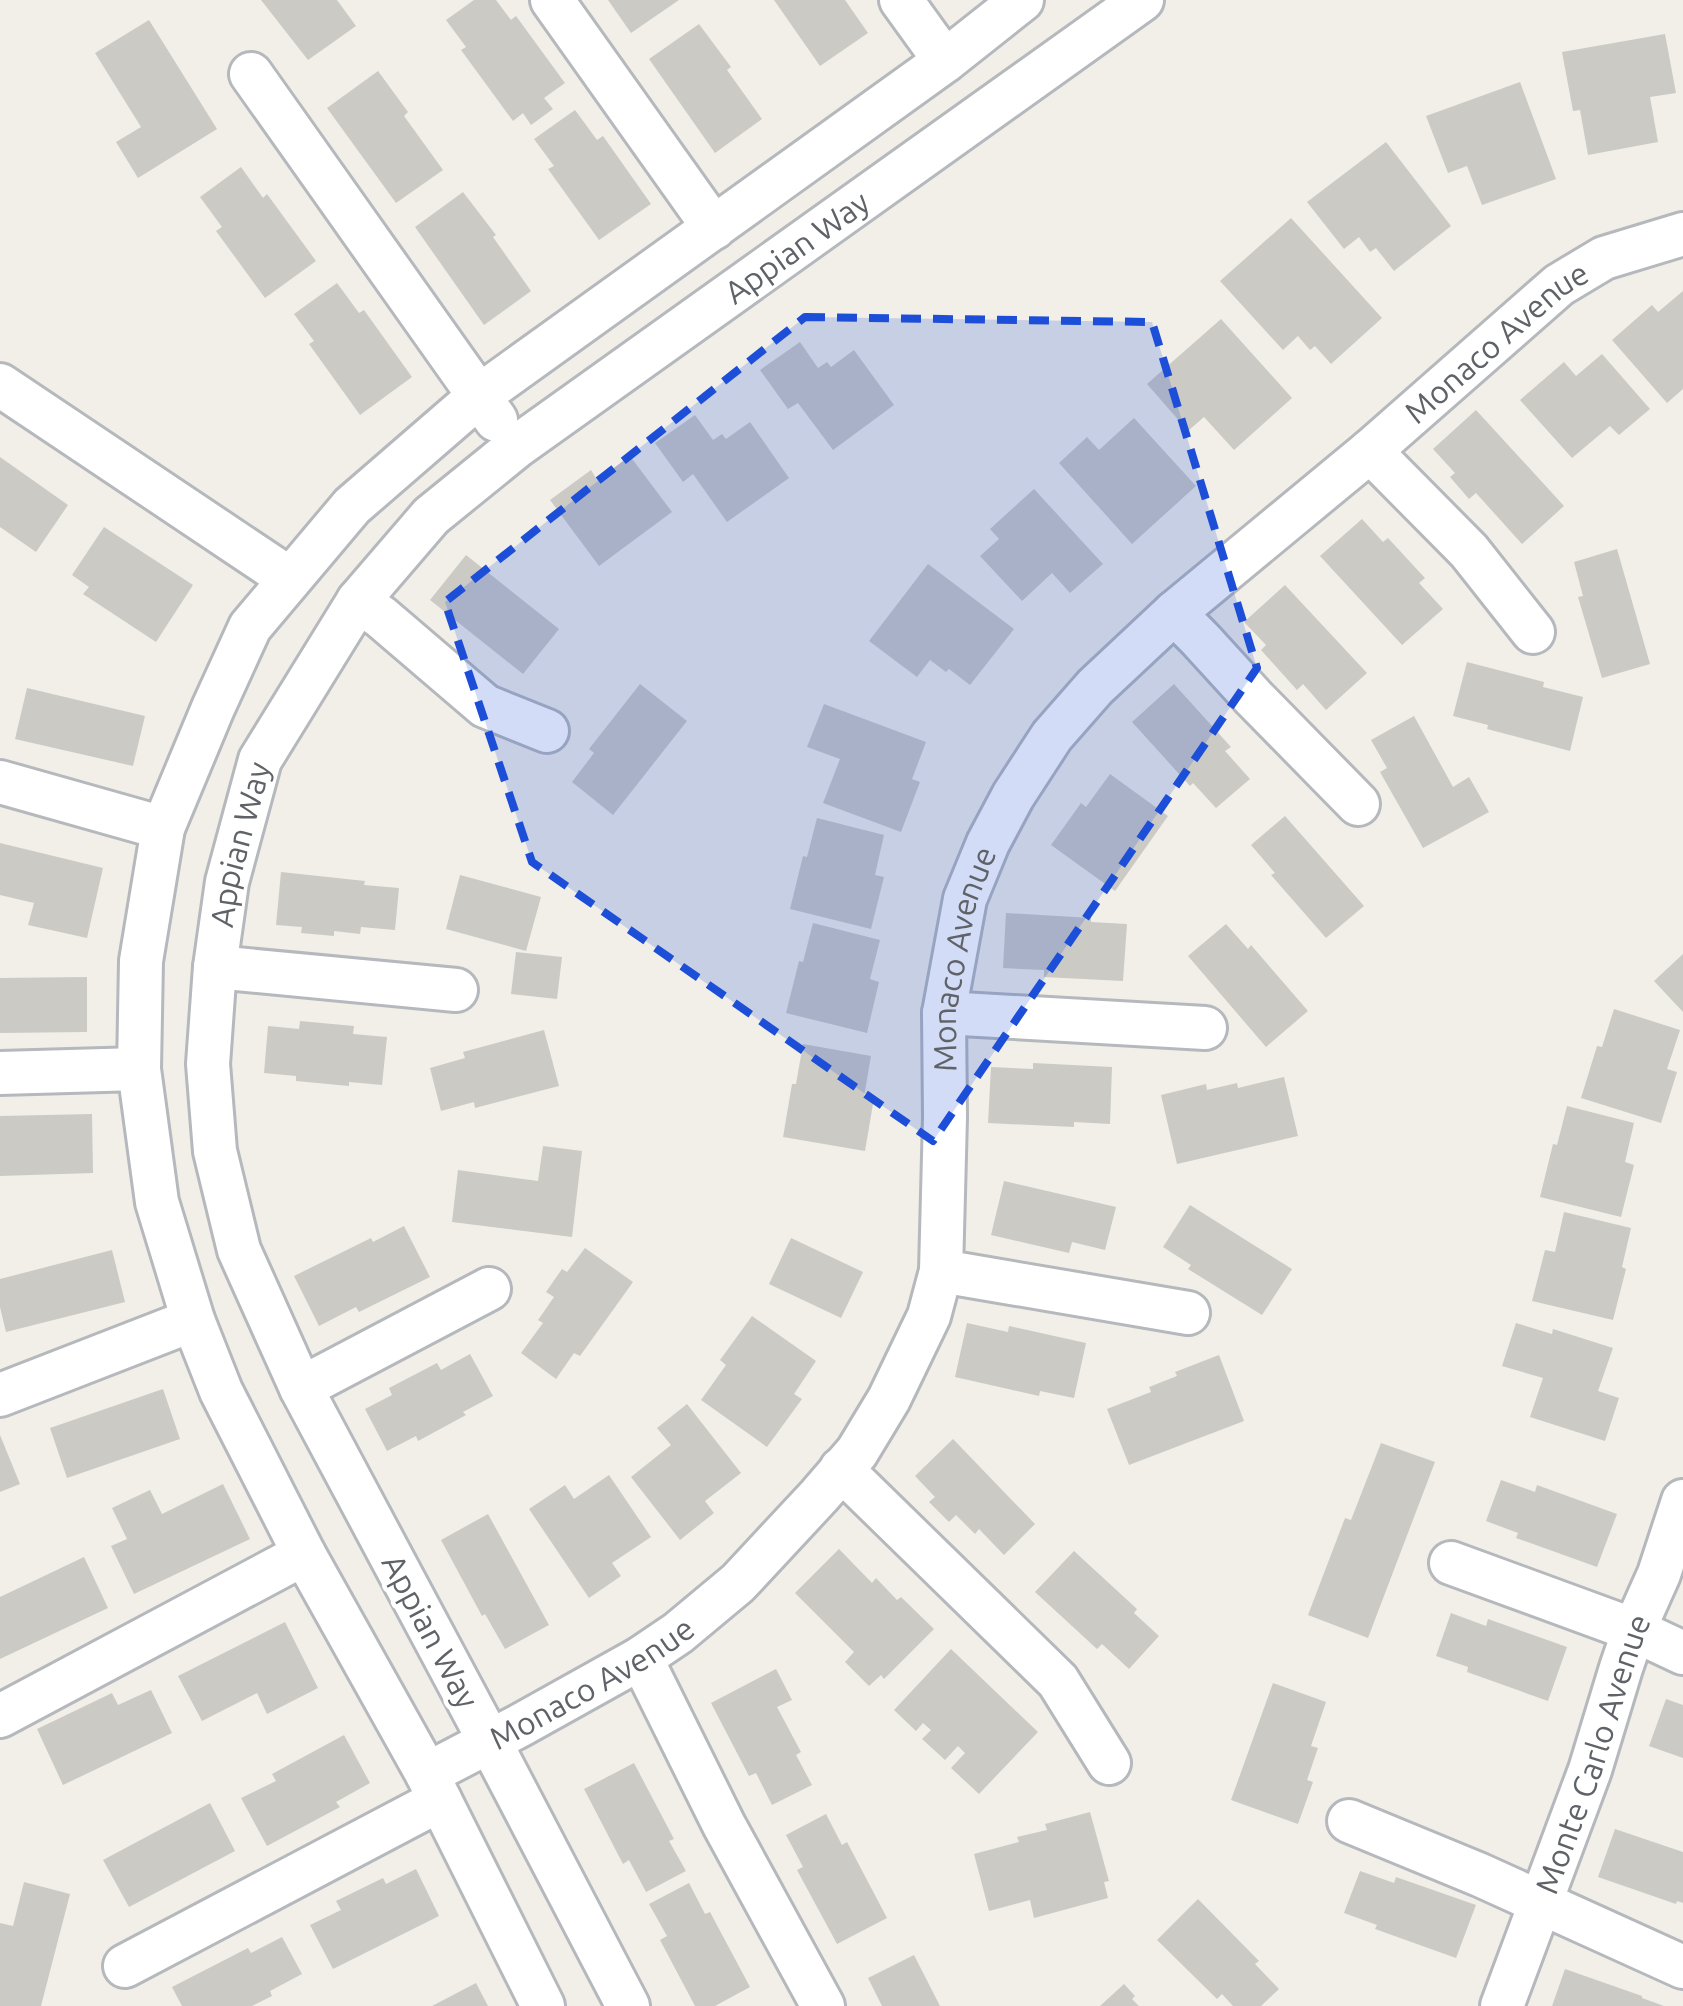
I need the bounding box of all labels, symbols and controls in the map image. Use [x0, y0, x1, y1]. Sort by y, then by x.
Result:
street label: Appian Way [717, 183, 876, 310]
street label: Monaco Avenue [1397, 254, 1594, 430]
street label: Appian Way [203, 758, 277, 929]
street label: Monaco Avenue [926, 841, 1003, 1072]
street label: Appian Way [375, 1548, 487, 1714]
street label: Monte Carlo Avenue [1528, 1608, 1657, 1898]
street label: Monaco Avenue [483, 1610, 701, 1756]

